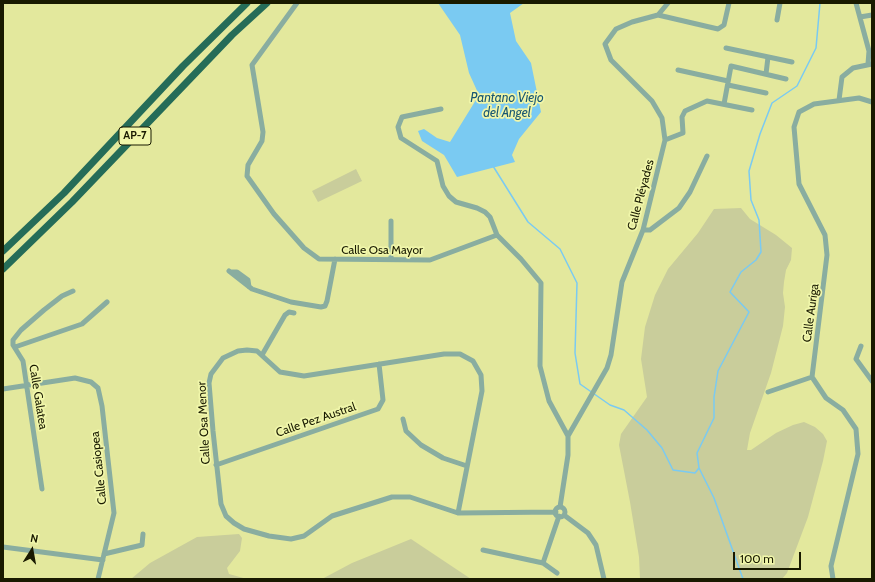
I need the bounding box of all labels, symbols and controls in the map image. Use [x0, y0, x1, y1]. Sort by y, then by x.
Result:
water label: Pantano Viejo del Angel [470, 90, 544, 121]
road number: AP-7 [119, 127, 151, 145]
street label: Calle Pléyades [625, 158, 657, 232]
street label: Calle Osa Mayor [341, 243, 423, 257]
street label: Calle Auriga [800, 283, 822, 343]
street label: Calle Galatea [26, 363, 50, 431]
street label: Calle Osa Menor [195, 381, 213, 465]
street label: Calle Pez Austral [274, 400, 358, 440]
street label: Calle Casiopea [88, 431, 110, 505]
north arrow [12, 530, 52, 570]
text: N [29, 531, 39, 546]
scale bar [735, 544, 803, 570]
text: 100 m [740, 551, 774, 566]

